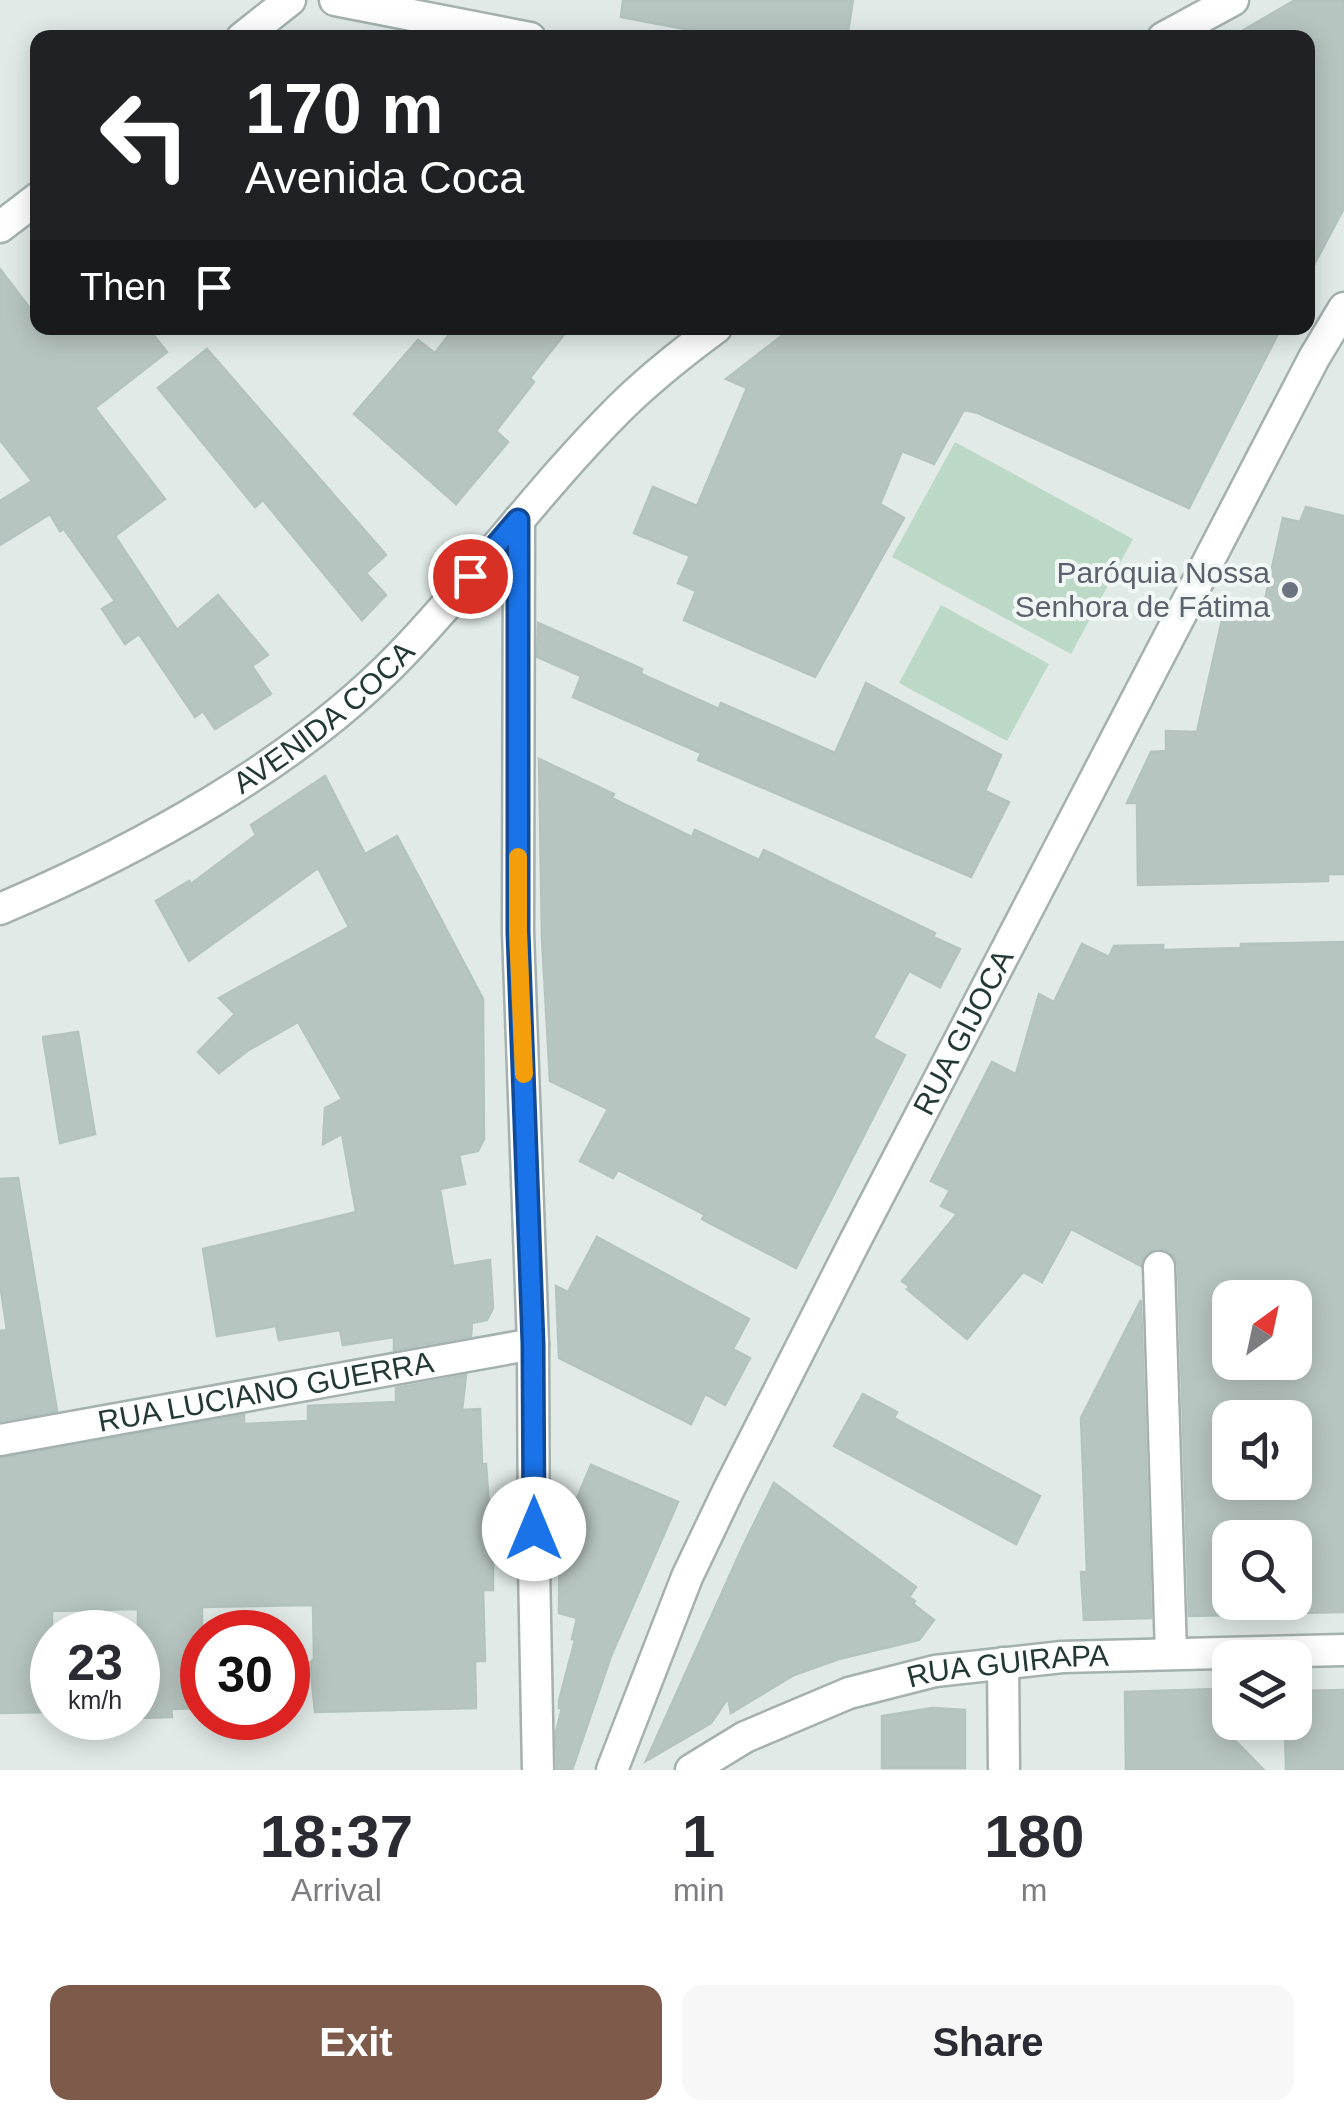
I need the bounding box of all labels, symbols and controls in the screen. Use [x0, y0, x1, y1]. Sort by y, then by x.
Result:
icon: left [80, 70, 210, 200]
text: 170 m [245, 70, 443, 148]
text: Avenida Coca [245, 152, 524, 203]
icon: arrive [187, 260, 242, 315]
text: Then [80, 266, 167, 308]
pin [428, 534, 513, 619]
icon: arrive [443, 549, 498, 604]
place label: Paróquia Nossa Senhora de Fátima [1015, 556, 1270, 623]
marker: Paróquia Nossa Senhora de Fátima [1279, 579, 1301, 601]
street label: AVENIDA COCA [227, 635, 421, 800]
street label: RUA GIJOCA [907, 944, 1020, 1120]
north arrow [1212, 1280, 1312, 1380]
map controls [1212, 1280, 1312, 1740]
street label: RUA LUCIANO GUERRA [95, 1345, 436, 1438]
button: sound [1212, 1400, 1312, 1500]
position arrow [482, 1477, 586, 1581]
button: search [1212, 1520, 1312, 1620]
speed limit sign: 30 [180, 1610, 310, 1740]
text: 23 [67, 1635, 123, 1691]
street label: RUA GUIRAPA [903, 1639, 1109, 1694]
button: layers [1212, 1640, 1312, 1740]
text: km/h [68, 1686, 122, 1714]
text: 18:37 [260, 1803, 413, 1870]
text: 1 [682, 1803, 715, 1870]
text: 180 [984, 1803, 1084, 1870]
text: Arrival [291, 1872, 382, 1908]
text: min [673, 1872, 724, 1908]
text: m [1021, 1872, 1048, 1908]
button: Exit [50, 1985, 662, 2100]
button: Share [682, 1985, 1294, 2100]

